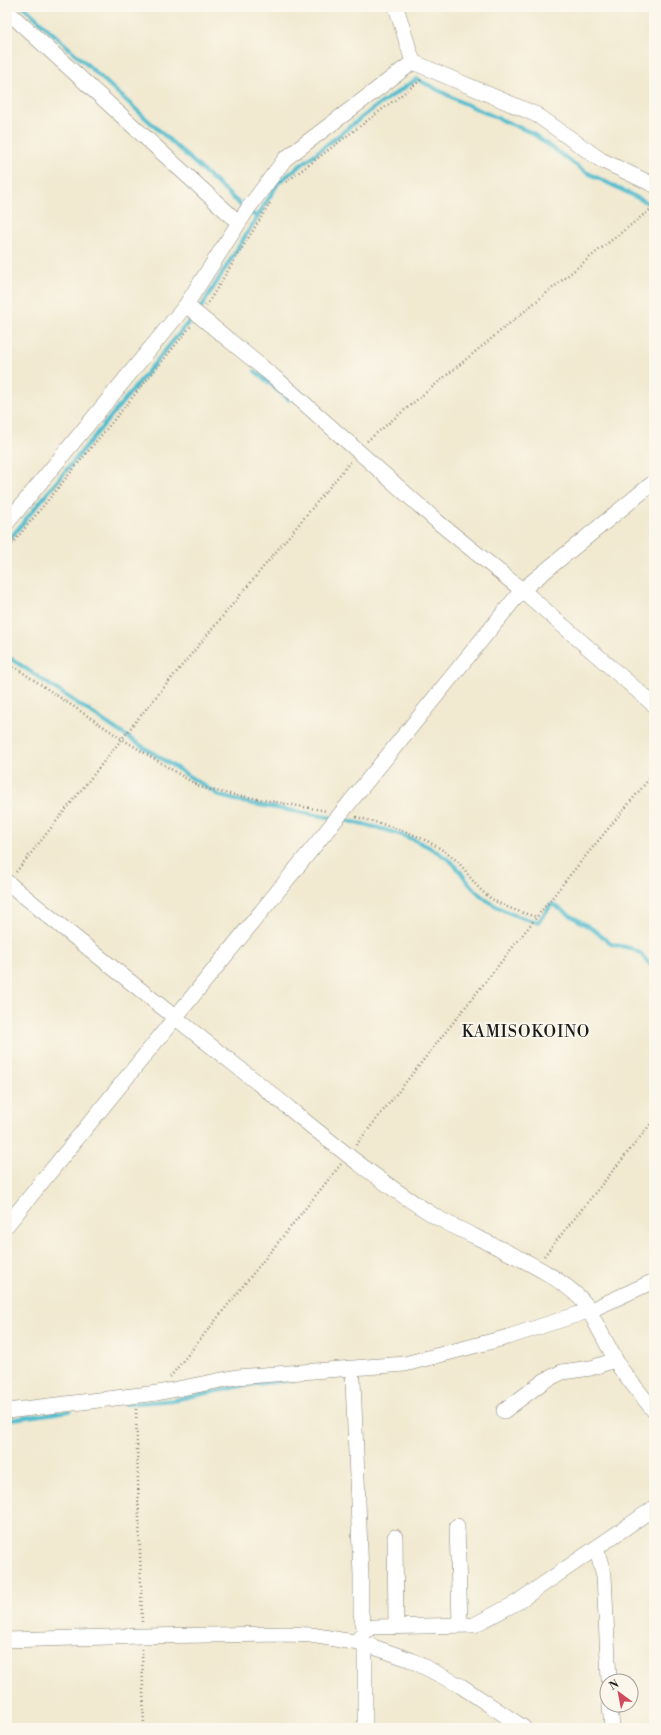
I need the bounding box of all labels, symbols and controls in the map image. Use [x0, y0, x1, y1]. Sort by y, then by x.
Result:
district label: KAMISOKOINO [462, 1022, 590, 1042]
north arrow [599, 1673, 639, 1713]
text: N [607, 1677, 622, 1694]

